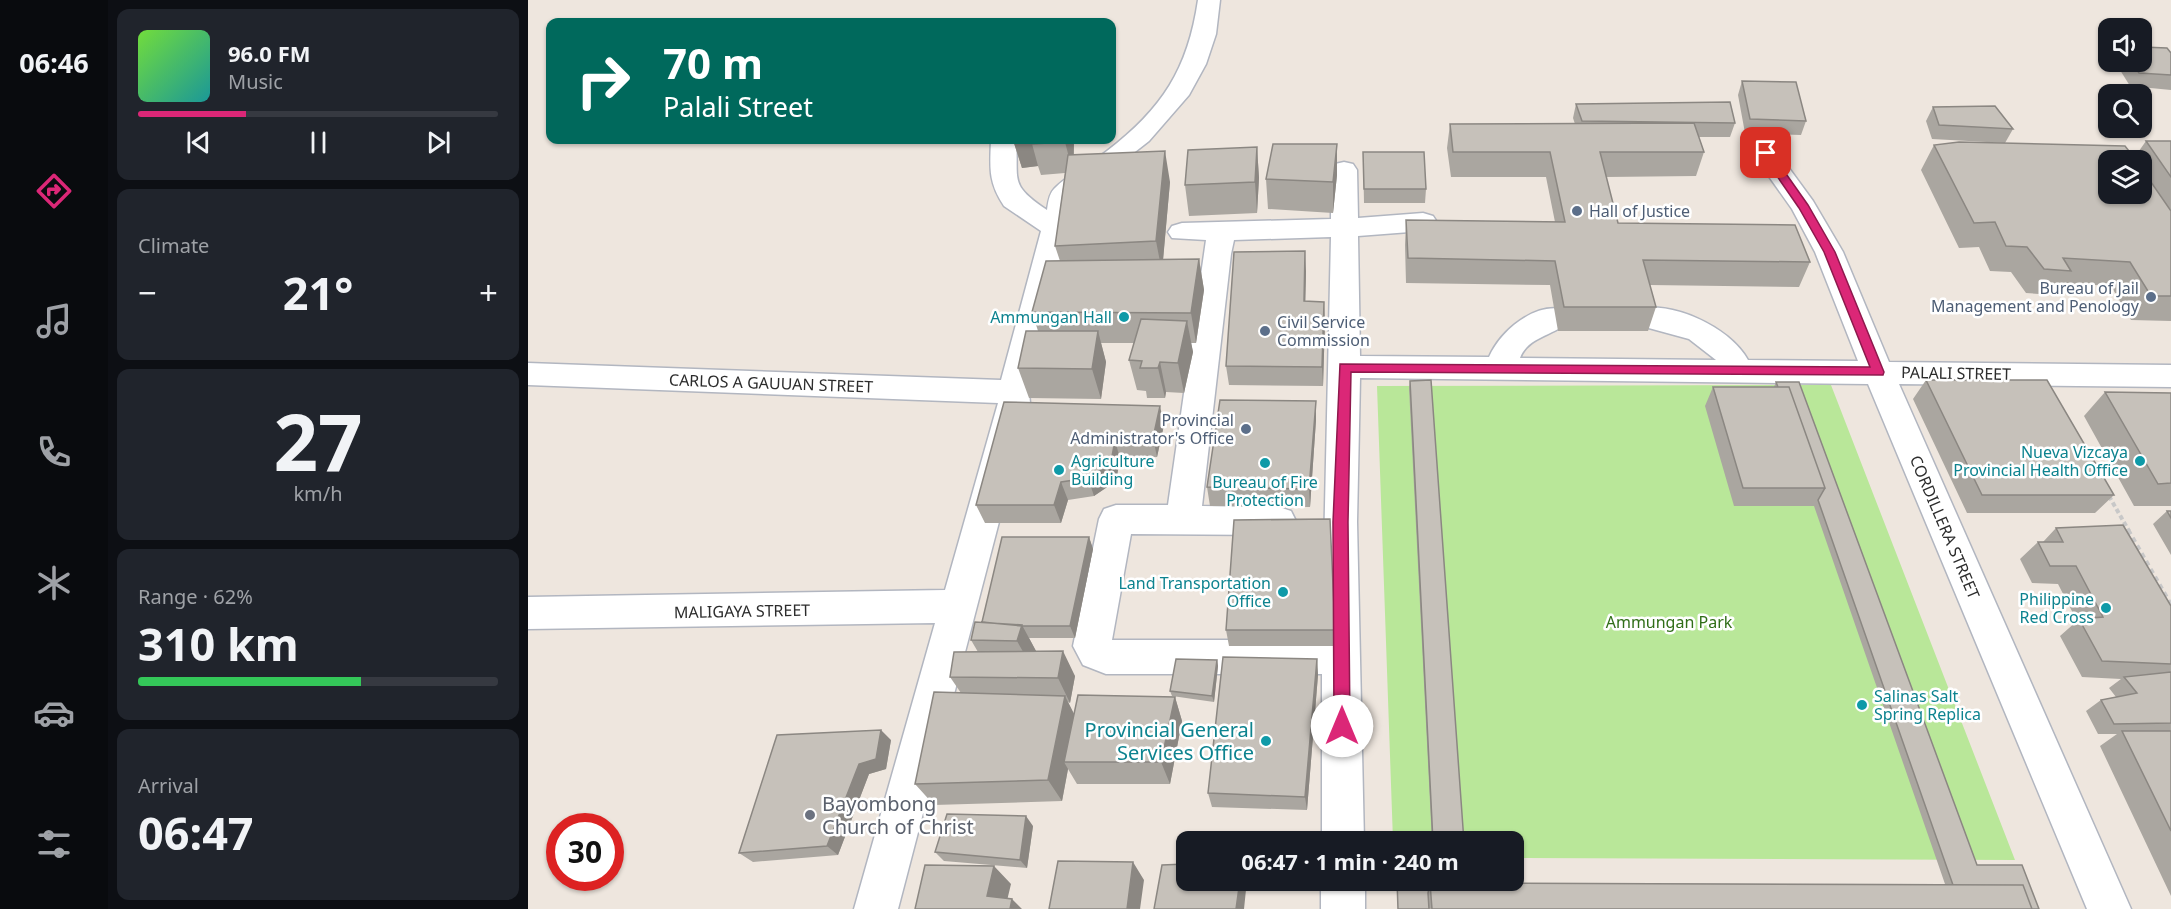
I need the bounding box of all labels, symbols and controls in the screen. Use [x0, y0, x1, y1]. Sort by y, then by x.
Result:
map controls [2098, 18, 2152, 204]
button: sound [2098, 18, 2152, 72]
text: 70 m [663, 34, 763, 91]
text: 96.0 FM [228, 38, 310, 68]
icon: right [564, 42, 642, 120]
text: 06:46 [19, 44, 89, 81]
text: Music [228, 68, 283, 95]
button: search [2098, 84, 2152, 138]
text: Palali Street [663, 88, 813, 125]
icon: previous [182, 126, 215, 159]
icon: pause [302, 126, 335, 159]
icon: next [422, 126, 455, 159]
pin [1740, 127, 1791, 178]
icon: arrive [1749, 136, 1782, 169]
button: layers [2098, 150, 2152, 204]
icon: directions [33, 170, 75, 212]
place label: Hall of Justice [1589, 200, 1690, 222]
marker: Hall of Justice [1570, 204, 1584, 218]
text: Climate [138, 232, 209, 259]
text: 21° [283, 262, 353, 323]
text: − [138, 270, 157, 315]
text: + [479, 270, 498, 315]
place label: Bureau of Jail Management and Penology [1931, 277, 2140, 317]
marker: Bureau of Jail Management and Penology [2144, 290, 2158, 304]
icon: music [33, 300, 75, 342]
place label: Ammungan Hall [990, 306, 1112, 328]
marker: Ammungan Hall [1117, 310, 1131, 324]
place label: Civil Service Commission [1277, 311, 1370, 351]
marker: Civil Service Commission [1258, 324, 1272, 338]
street label: PALALI STREET [1901, 361, 2011, 385]
street label: CARLOS A GAUUAN STREET [669, 368, 873, 398]
text: 27 [273, 388, 363, 494]
place label: Provincial Administrator's Office [1070, 409, 1234, 449]
marker: Provincial Administrator's Office [1239, 422, 1253, 436]
icon: phone [33, 431, 75, 473]
place label: Nueva Vizcaya Provincial Health Office [1953, 441, 2128, 481]
place label: Agriculture Building [1071, 450, 1154, 490]
street label: CORDILLERA STREET [1905, 452, 1985, 602]
marker: Nueva Vizcaya Provincial Health Office [2133, 454, 2147, 468]
marker: Bureau of Fire Protection [1258, 456, 1272, 470]
marker: Agriculture Building [1052, 463, 1066, 477]
place label: Bureau of Fire Protection [1212, 471, 1318, 511]
text: km/h [293, 480, 343, 507]
icon: climate [33, 562, 75, 604]
place label: Land Transportation Office [1118, 572, 1271, 612]
text: Range · 62% [138, 583, 253, 610]
marker: Land Transportation Office [1276, 585, 1290, 599]
place label: Philippine Red Cross [2019, 588, 2094, 628]
street label: MALIGAYA STREET [674, 599, 810, 623]
marker: Philippine Red Cross [2099, 601, 2113, 615]
park label: Ammungan Park [1606, 611, 1733, 633]
text: 310 km [138, 613, 299, 674]
place label: Salinas Salt Spring Replica [1874, 685, 1981, 725]
icon: car [33, 692, 75, 734]
position arrow [1310, 694, 1374, 758]
marker: Salinas Salt Spring Replica [1855, 698, 1869, 712]
place label: Provincial General Services Office [1085, 716, 1254, 766]
marker: Provincial General Services Office [1259, 734, 1273, 748]
text: Arrival [138, 772, 199, 799]
place label: Bayombong Church of Christ [822, 790, 974, 840]
text: 06:47 [138, 802, 254, 863]
marker: Bayombong Church of Christ [803, 808, 817, 822]
speed limit sign: 30 [546, 813, 624, 891]
icon: filters [33, 823, 75, 865]
text: 06:47 · 1 min · 240 m [1241, 846, 1459, 876]

